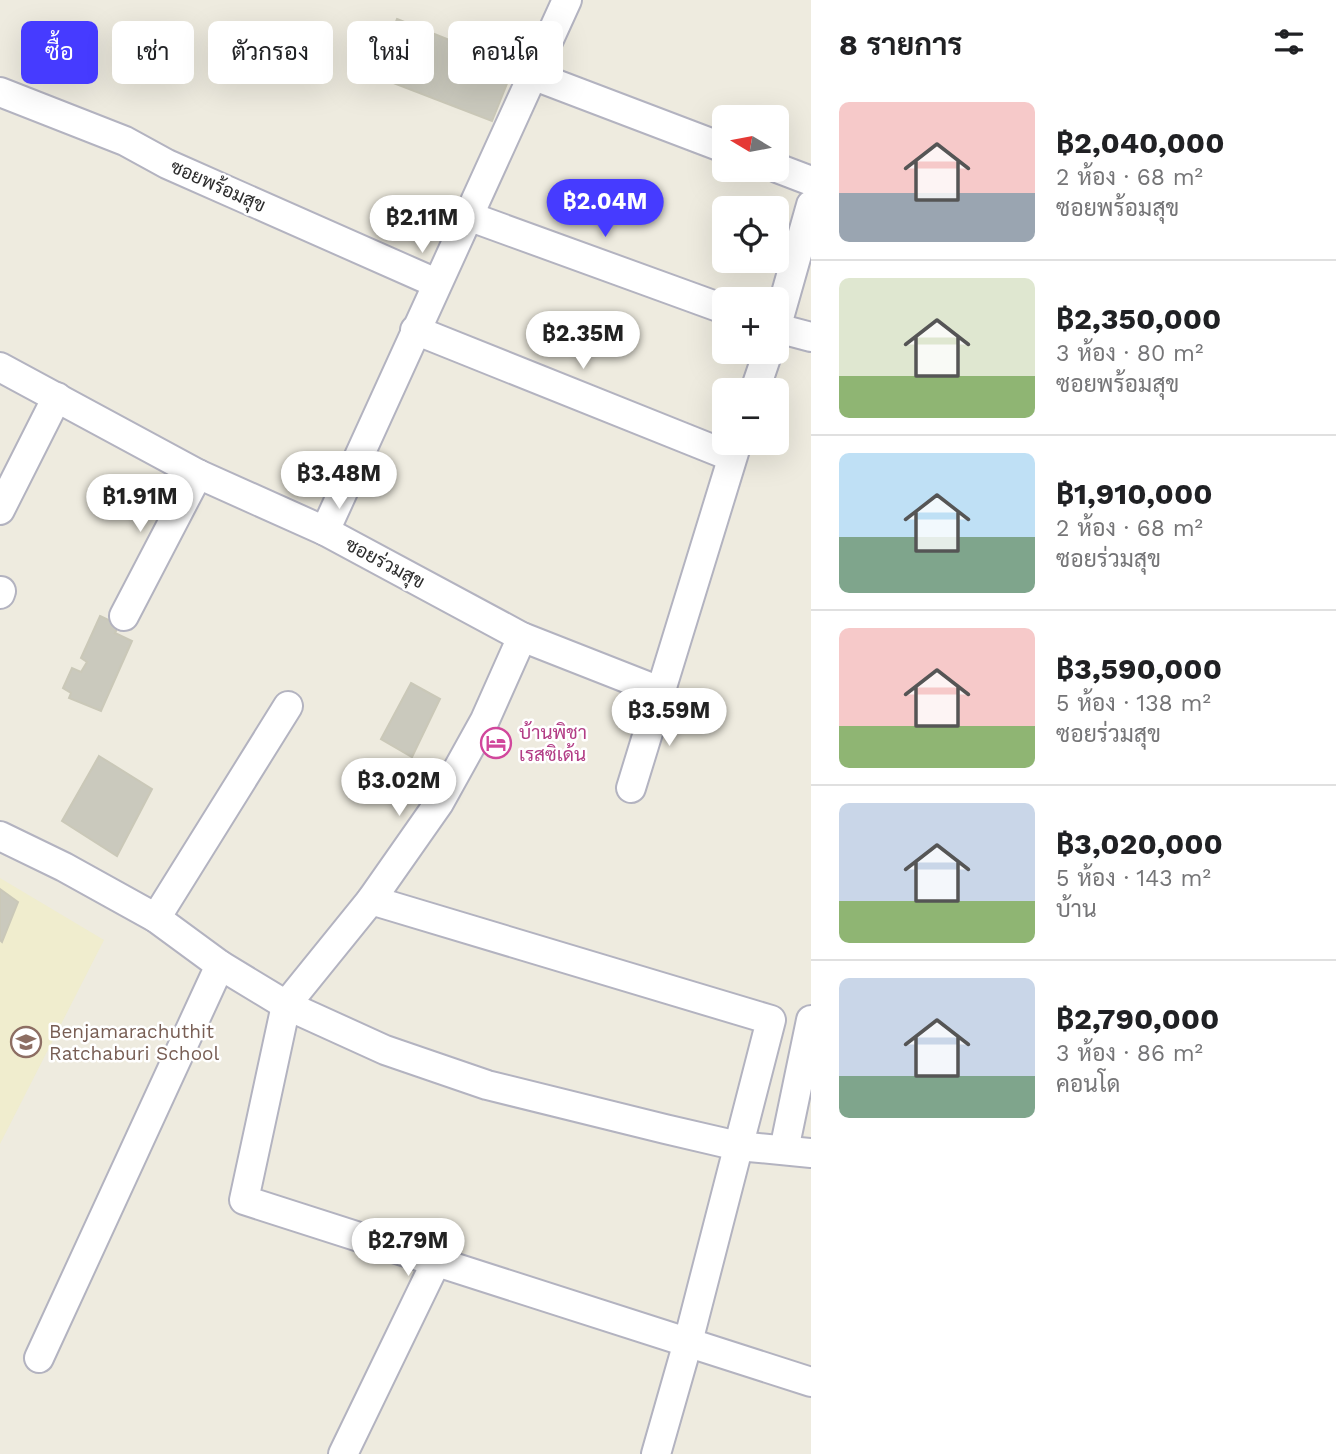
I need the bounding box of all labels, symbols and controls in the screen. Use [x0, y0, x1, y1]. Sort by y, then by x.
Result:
chip: ซื้อ [21, 21, 98, 84]
chip: เช่า [112, 21, 194, 84]
chip: ตัวกรอง [208, 21, 333, 84]
chip: ใหม่ [347, 21, 434, 84]
chip: คอนโด [448, 21, 563, 84]
icon: filters [1270, 23, 1308, 61]
text: 8 รายการ [839, 27, 962, 62]
north arrow [712, 105, 789, 182]
map controls [712, 105, 789, 455]
text: ฿2,040,000 [1056, 125, 1225, 160]
icon: home [895, 130, 979, 214]
street label: ซอยพร้อมสุข [166, 155, 269, 218]
text: 2 ห้อง · 68 m² [1056, 164, 1203, 191]
pin: ฿2.04M [548, 180, 662, 239]
text: ฿2.04M [563, 188, 647, 215]
text: ซอยพร้อมสุข [1056, 195, 1179, 222]
pin: ฿2.11M [365, 196, 479, 255]
button: locate [712, 196, 789, 273]
text: ฿2.11M [386, 204, 458, 231]
button: + [712, 287, 789, 364]
text: ฿2,350,000 [1056, 301, 1221, 336]
icon: home [895, 306, 979, 390]
pin: ฿2.35M [526, 312, 640, 371]
text: ฿2.35M [542, 320, 624, 347]
text: 3 ห้อง · 80 m² [1056, 340, 1203, 367]
text: ซอยพร้อมสุข [1056, 371, 1179, 398]
button: − [712, 378, 789, 455]
pin: ฿3.48M [282, 452, 396, 511]
text: ฿3.48M [297, 460, 381, 487]
pin: ฿1.91M [83, 475, 197, 534]
text: ฿1,910,000 [1056, 476, 1213, 511]
icon: home [895, 481, 979, 565]
text: ฿1.91M [102, 483, 178, 510]
text: 2 ห้อง · 68 m² [1056, 515, 1203, 542]
street label: ซอยร่วมสุข [341, 533, 429, 594]
text: ซอยร่วมสุข [1056, 546, 1161, 573]
text: ฿3,590,000 [1056, 651, 1222, 686]
icon: home [895, 656, 979, 740]
pin: ฿3.59M [612, 688, 726, 748]
text: 5 ห้อง · 138 m² [1056, 690, 1211, 717]
text: ฿3.59M [628, 697, 710, 724]
place label: บ้านพิชา เรสซิเด้น [519, 721, 587, 766]
text: ซอยร่วมสุข [1056, 721, 1161, 748]
hotel icon: บ้านพิชา เรสซิเด้น [479, 726, 513, 760]
pin: ฿3.02M [342, 758, 456, 818]
text: ฿3.02M [357, 767, 441, 794]
text: ฿3,020,000 [1056, 826, 1223, 861]
icon: home [895, 831, 979, 915]
text: 5 ห้อง · 143 m² [1056, 865, 1211, 892]
text: บ้าน [1056, 896, 1097, 923]
text: ฿2,790,000 [1056, 1001, 1219, 1036]
icon: home [895, 1006, 979, 1090]
place label: Benjamarachuthit Ratchaburi School [49, 1020, 219, 1065]
school or university icon: Benjamarachuthit Ratchaburi School [9, 1025, 43, 1059]
text: 3 ห้อง · 86 m² [1056, 1040, 1203, 1067]
text: คอนโด [1056, 1071, 1120, 1098]
pin: ฿2.79M [351, 1218, 465, 1278]
text: ฿2.79M [368, 1227, 448, 1254]

